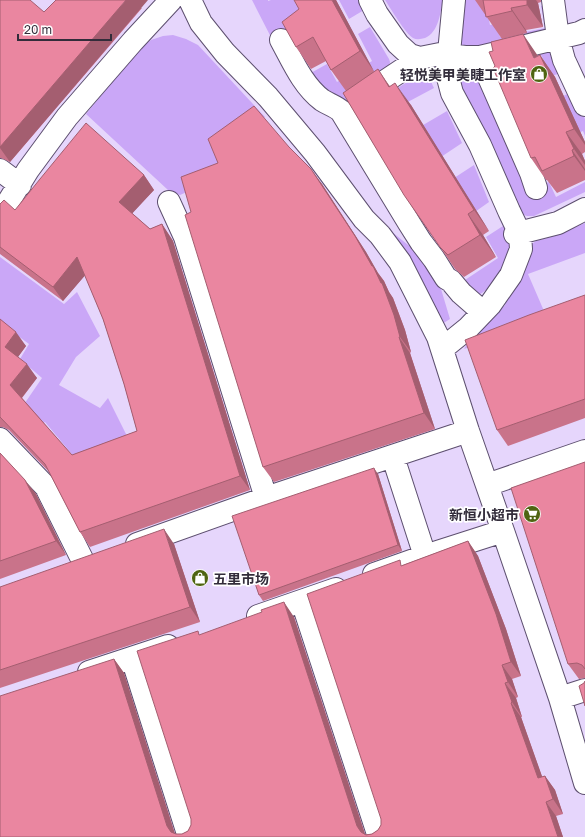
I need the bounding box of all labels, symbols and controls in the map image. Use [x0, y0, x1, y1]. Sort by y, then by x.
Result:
scale bar [18, 16, 111, 42]
text: 20 m [24, 22, 52, 37]
shop icon: 轻悦美甲美睫工作室 [529, 64, 549, 84]
place label: 轻悦美甲美睫工作室 [400, 66, 526, 83]
supermarket icon: 新恒小超市 [522, 504, 542, 524]
place label: 新恒小超市 [449, 506, 519, 523]
shop icon: 五里市场 [190, 568, 210, 588]
place label: 五里市场 [213, 570, 269, 587]

